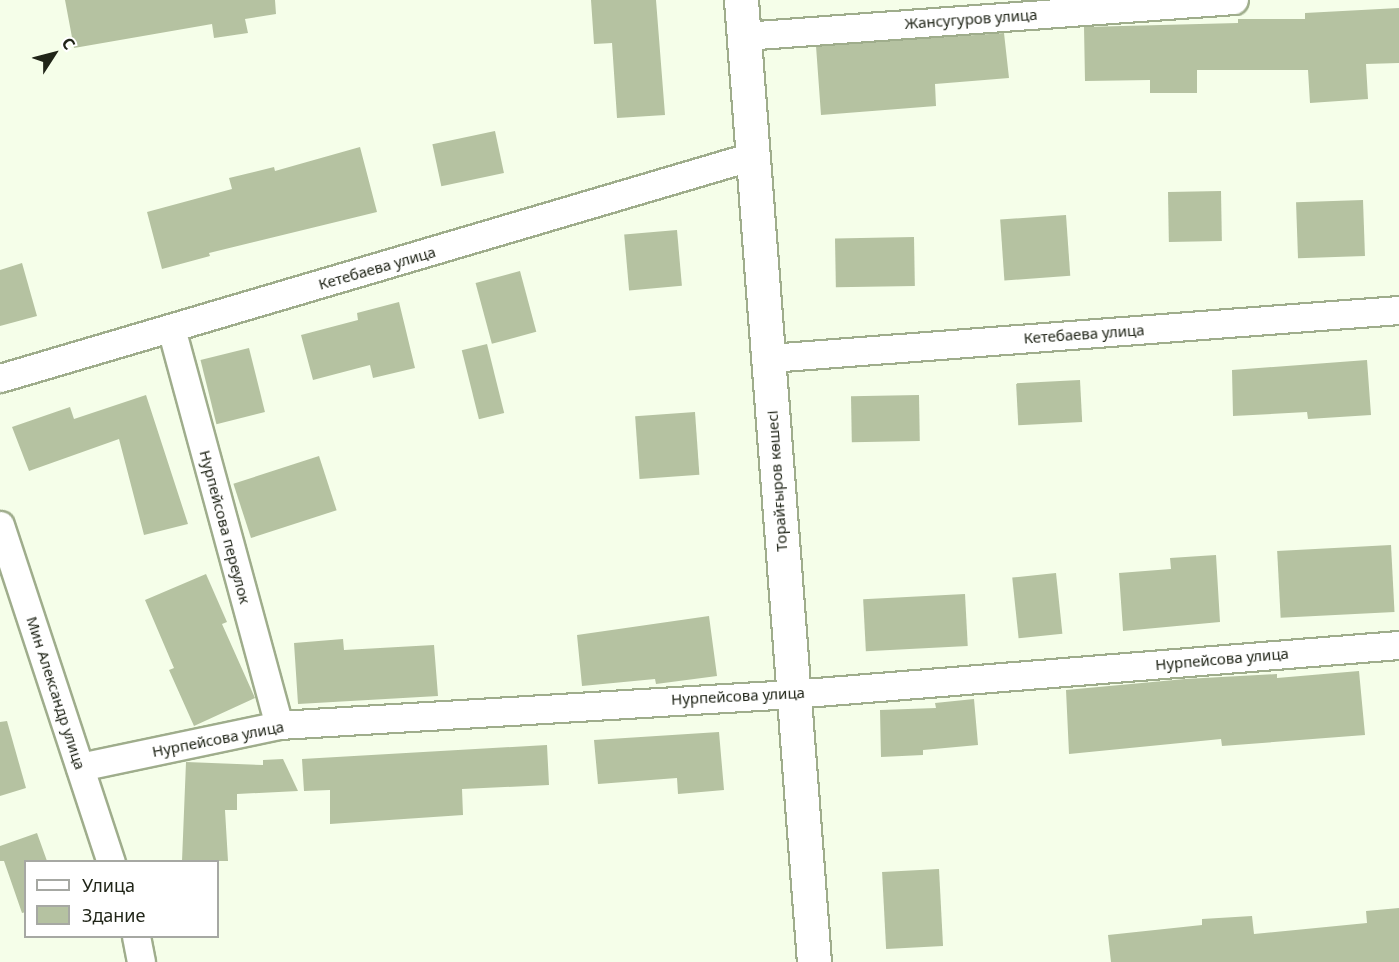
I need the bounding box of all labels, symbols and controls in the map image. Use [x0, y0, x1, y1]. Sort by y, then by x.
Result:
street label: Жансугуров улица [904, 5, 1038, 33]
north arrow [24, 24, 84, 84]
text: С [57, 33, 80, 54]
street label: Кетебаева улица [316, 243, 438, 293]
street label: Кетебаева улица [1023, 321, 1145, 347]
street label: Торайғыров көшесі [763, 410, 791, 552]
street label: Нурпейсова переулок [196, 448, 254, 606]
street label: Мин Александр улица [23, 614, 89, 772]
street label: Нурпейсова улица [1154, 644, 1290, 674]
street label: Нурпейсова улица [671, 684, 805, 708]
street label: Нурпейсова улица [151, 717, 285, 761]
legend [24, 860, 219, 938]
text: Улица [82, 873, 135, 897]
text: Здание [82, 903, 145, 927]

